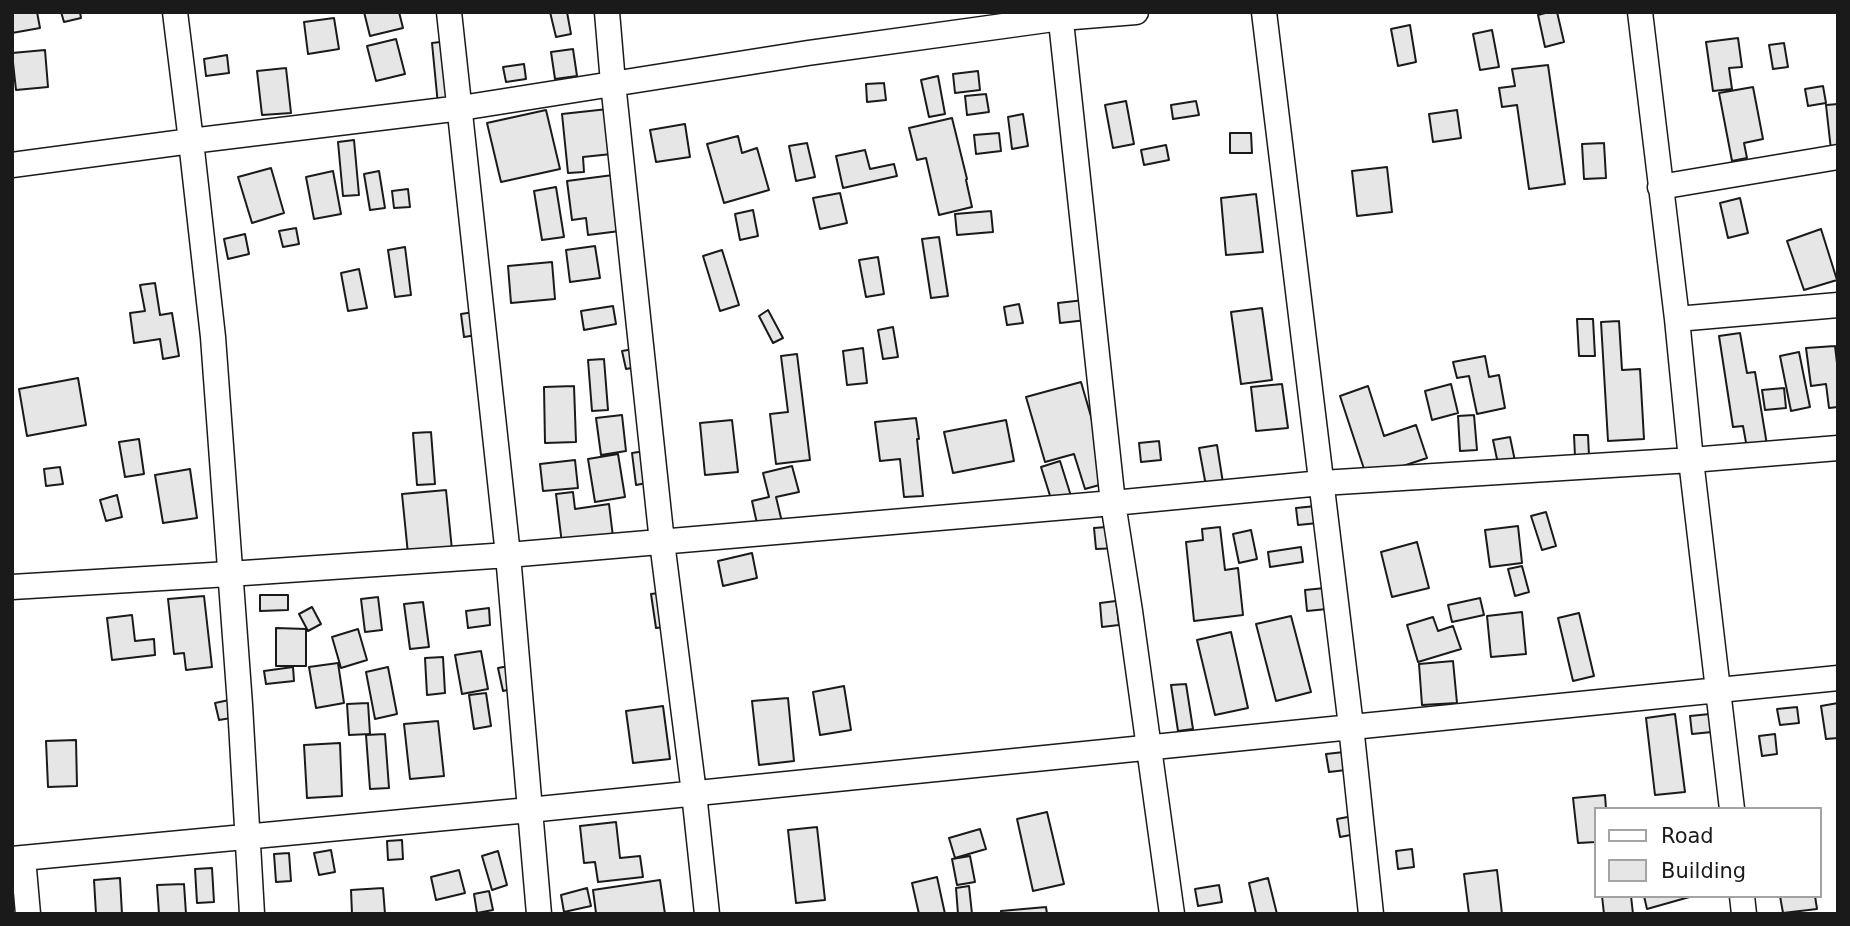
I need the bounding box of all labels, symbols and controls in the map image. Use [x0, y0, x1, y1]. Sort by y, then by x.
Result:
legend [1594, 807, 1822, 898]
text: Road [1661, 824, 1714, 848]
text: Building [1661, 859, 1746, 883]

